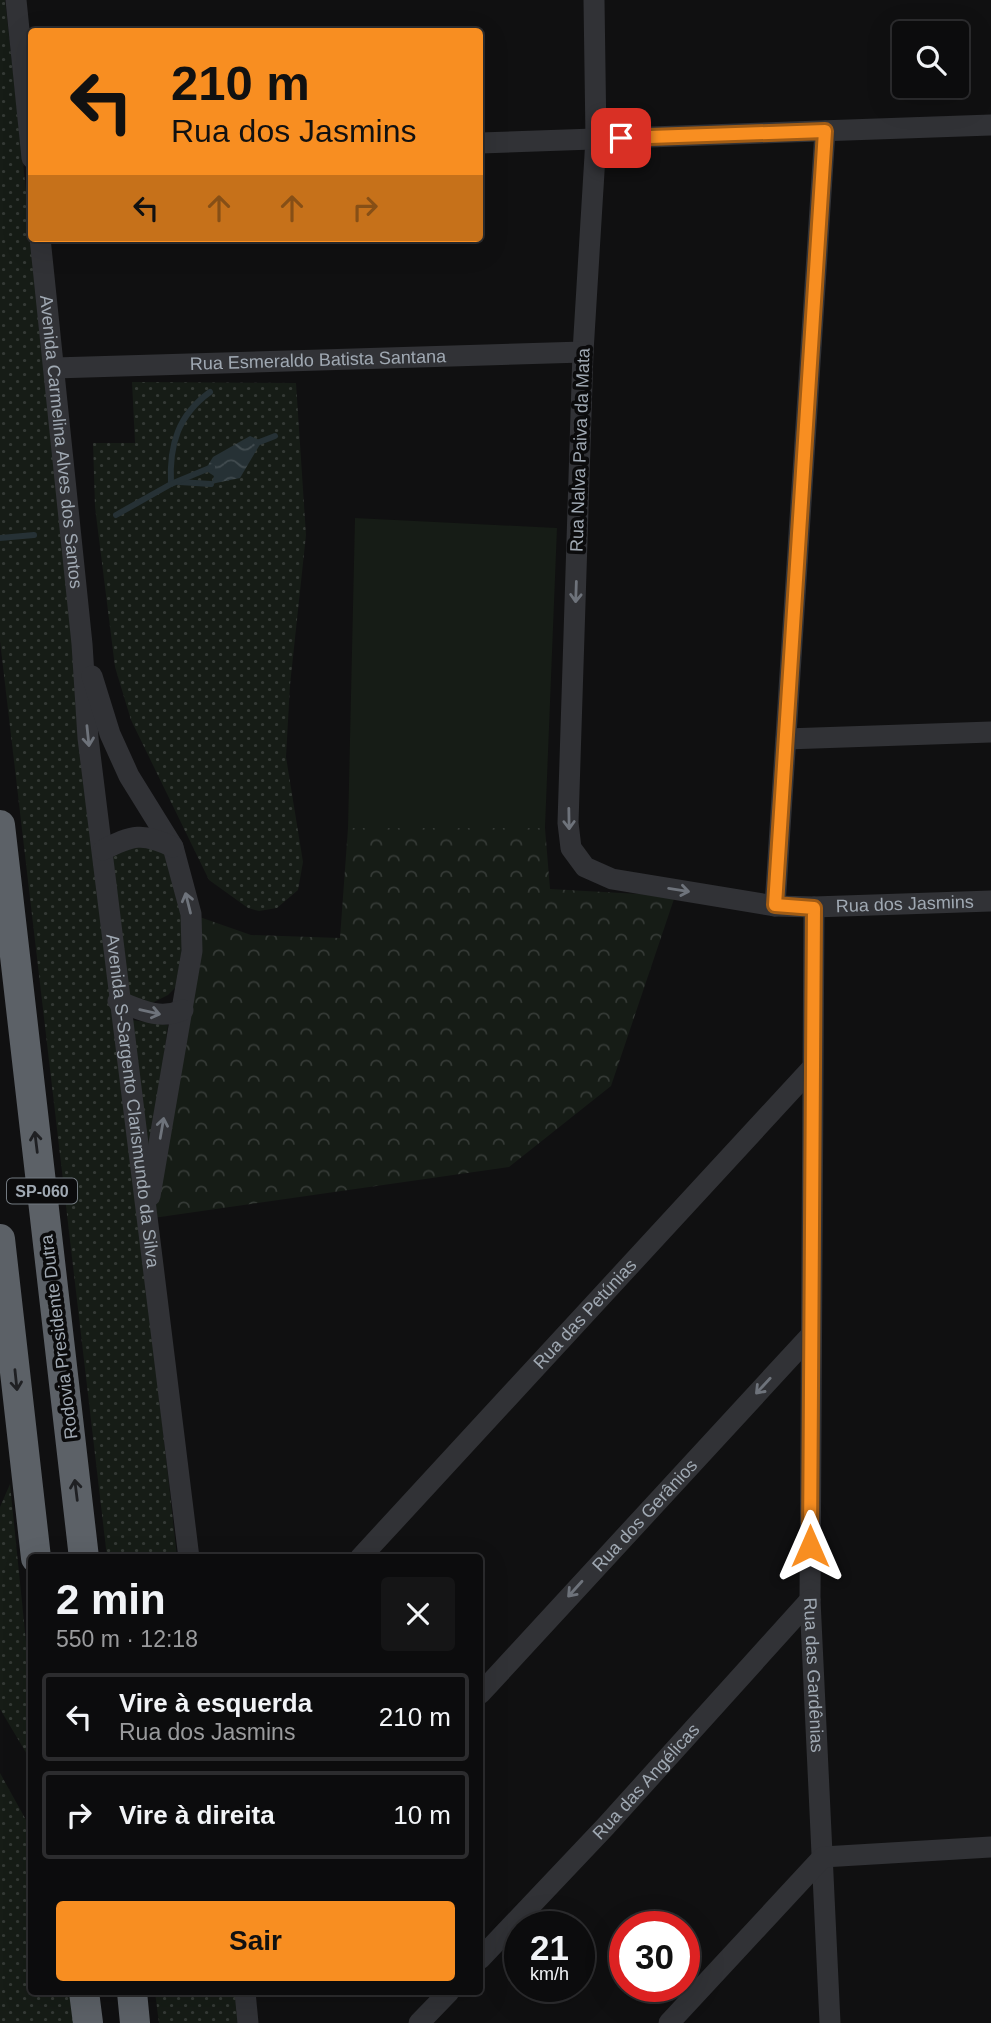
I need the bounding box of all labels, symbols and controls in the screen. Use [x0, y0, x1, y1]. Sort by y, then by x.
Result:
map controls [892, 21, 969, 98]
button: search [892, 21, 969, 98]
icon: left [56, 56, 147, 147]
text: 210 m [171, 56, 310, 110]
pin [591, 108, 651, 168]
text: Rua dos Jasmins [171, 113, 416, 149]
icon: arrive [602, 119, 640, 157]
icon: left [127, 189, 165, 227]
icon: ahead [200, 189, 238, 227]
icon: ahead [273, 189, 311, 227]
icon: right [346, 189, 384, 227]
street label: Avenida Carmelina Alves dos Santos [36, 294, 86, 590]
street label: Rua Esmeraldo Batista Santana [189, 346, 447, 374]
street label: Rua Nalva Paiva da Mata [566, 347, 594, 552]
one-way arrow [569, 580, 582, 603]
one-way arrow [82, 725, 95, 747]
one-way arrow [562, 807, 576, 830]
one-way arrow [667, 884, 690, 897]
one-way arrow [181, 892, 194, 915]
street label: Rua dos Jasmins [835, 892, 974, 916]
street label: Avenida S-Sargento Clarismundo da Silva [102, 933, 163, 1270]
one-way arrow [139, 1006, 161, 1019]
one-way arrow [156, 1117, 170, 1140]
one-way arrow [30, 1131, 43, 1154]
road number: SP-060 [7, 1178, 77, 1204]
street label: Rodovia Presidente Dutra [36, 1233, 81, 1441]
street label: Rua das Petúnias [530, 1255, 641, 1373]
one-way arrow [9, 1368, 22, 1390]
one-way arrow [755, 1377, 772, 1394]
street label: Rua dos Gerânios [588, 1455, 701, 1575]
one-way arrow [70, 1479, 83, 1502]
position arrow [773, 1509, 847, 1583]
text: 2 min [56, 1576, 166, 1623]
button: close [381, 1577, 455, 1651]
one-way arrow [567, 1580, 583, 1598]
street label: Rua das Gardênias [800, 1597, 827, 1753]
text: 550 m · 12:18 [56, 1626, 198, 1652]
text: Vire à esquerda [119, 1688, 312, 1718]
icon: left [60, 1698, 98, 1736]
text: 210 m [379, 1702, 451, 1732]
text: Rua dos Jasmins [119, 1719, 295, 1745]
street label: Rua das Angélicas [589, 1720, 703, 1844]
icon: right [60, 1796, 98, 1834]
text: Vire à direita [119, 1800, 275, 1830]
text: 10 m [393, 1800, 451, 1830]
button: Sair [56, 1901, 455, 1981]
speed limit sign: 30 [609, 1911, 700, 2002]
text: 21 [530, 1928, 569, 1967]
text: km/h [530, 1964, 569, 1984]

